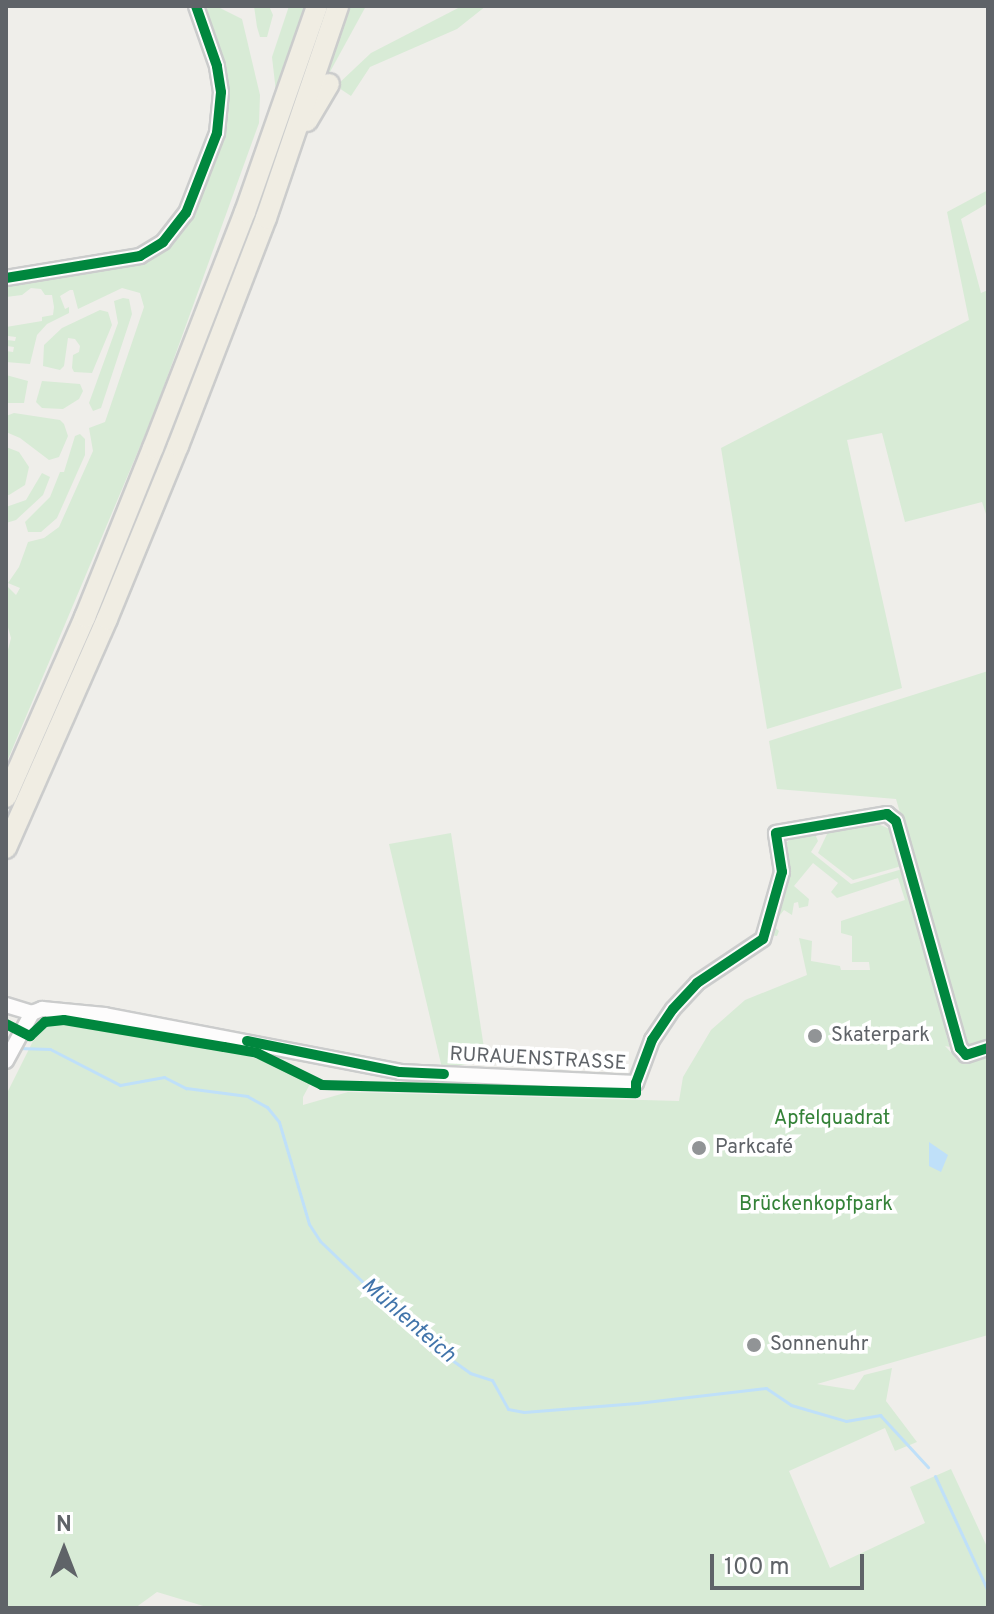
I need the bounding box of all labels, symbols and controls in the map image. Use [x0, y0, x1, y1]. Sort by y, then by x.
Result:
place label: Skaterpark [831, 1024, 930, 1048]
marker: Skaterpark [806, 1027, 824, 1045]
street label: RURAUENSTRASSE [449, 1043, 627, 1077]
park label: Apfelquadrat [774, 1107, 890, 1131]
place label: Parkcafé [715, 1136, 793, 1160]
marker: Parkcafé [690, 1139, 708, 1157]
park label: Brückenkopfpark [739, 1193, 893, 1217]
water label: Mühlenteich [355, 1273, 461, 1369]
place label: Sonnenuhr [770, 1333, 869, 1357]
marker: Sonnenuhr [745, 1336, 763, 1354]
north arrow [24, 1510, 104, 1590]
text: N [56, 1512, 72, 1539]
scale bar [714, 1538, 868, 1588]
text: 100 m [724, 1553, 790, 1583]

